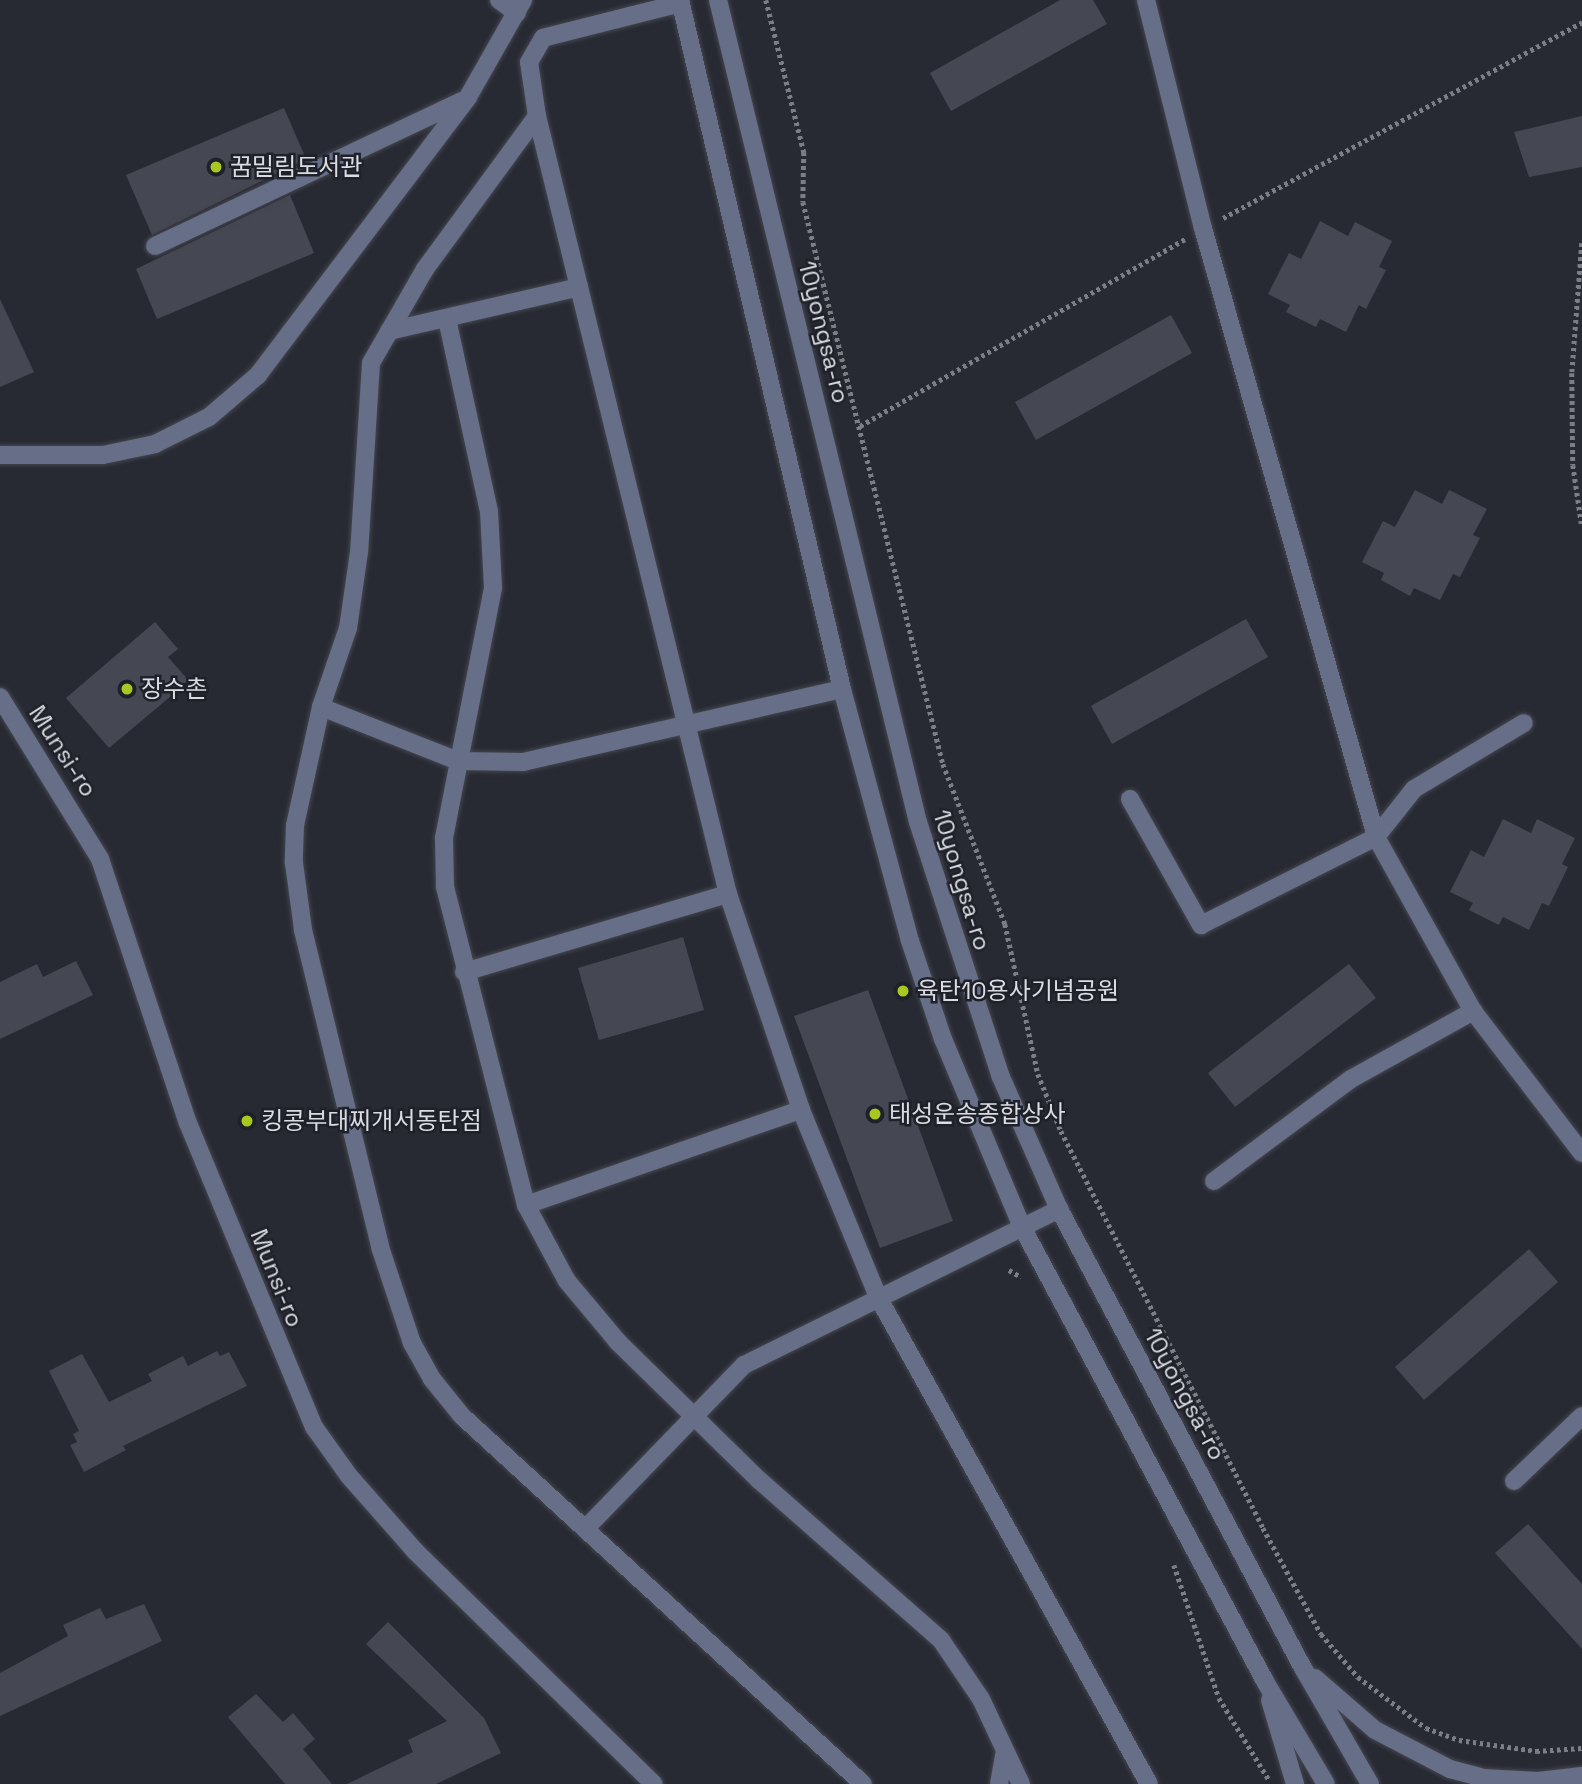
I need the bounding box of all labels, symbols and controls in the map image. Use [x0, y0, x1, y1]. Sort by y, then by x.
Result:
place label: 꿈밀림도서관 [230, 153, 362, 181]
marker: 꿈밀림도서관 [208, 159, 224, 175]
street label: 10yongsa-ro [792, 258, 856, 406]
place label: 장수촌 [141, 675, 207, 703]
marker: 장수촌 [119, 681, 135, 697]
street label: Munsi-ro [23, 700, 103, 802]
street label: 10yongsa-ro [927, 806, 997, 954]
place label: 육탄10용사기념공원 [917, 977, 1119, 1005]
marker: 육탄10용사기념공원 [895, 983, 911, 999]
place label: 태성운송종합상사 [889, 1100, 1066, 1128]
marker: 태성운송종합상사 [867, 1106, 883, 1122]
place label: 킹콩부대찌개서동탄점 [261, 1107, 482, 1135]
marker: 킹콩부대찌개서동탄점 [239, 1113, 255, 1129]
street label: Munsi-ro [244, 1225, 310, 1331]
street label: 10yongsa-ro [1138, 1323, 1232, 1465]

